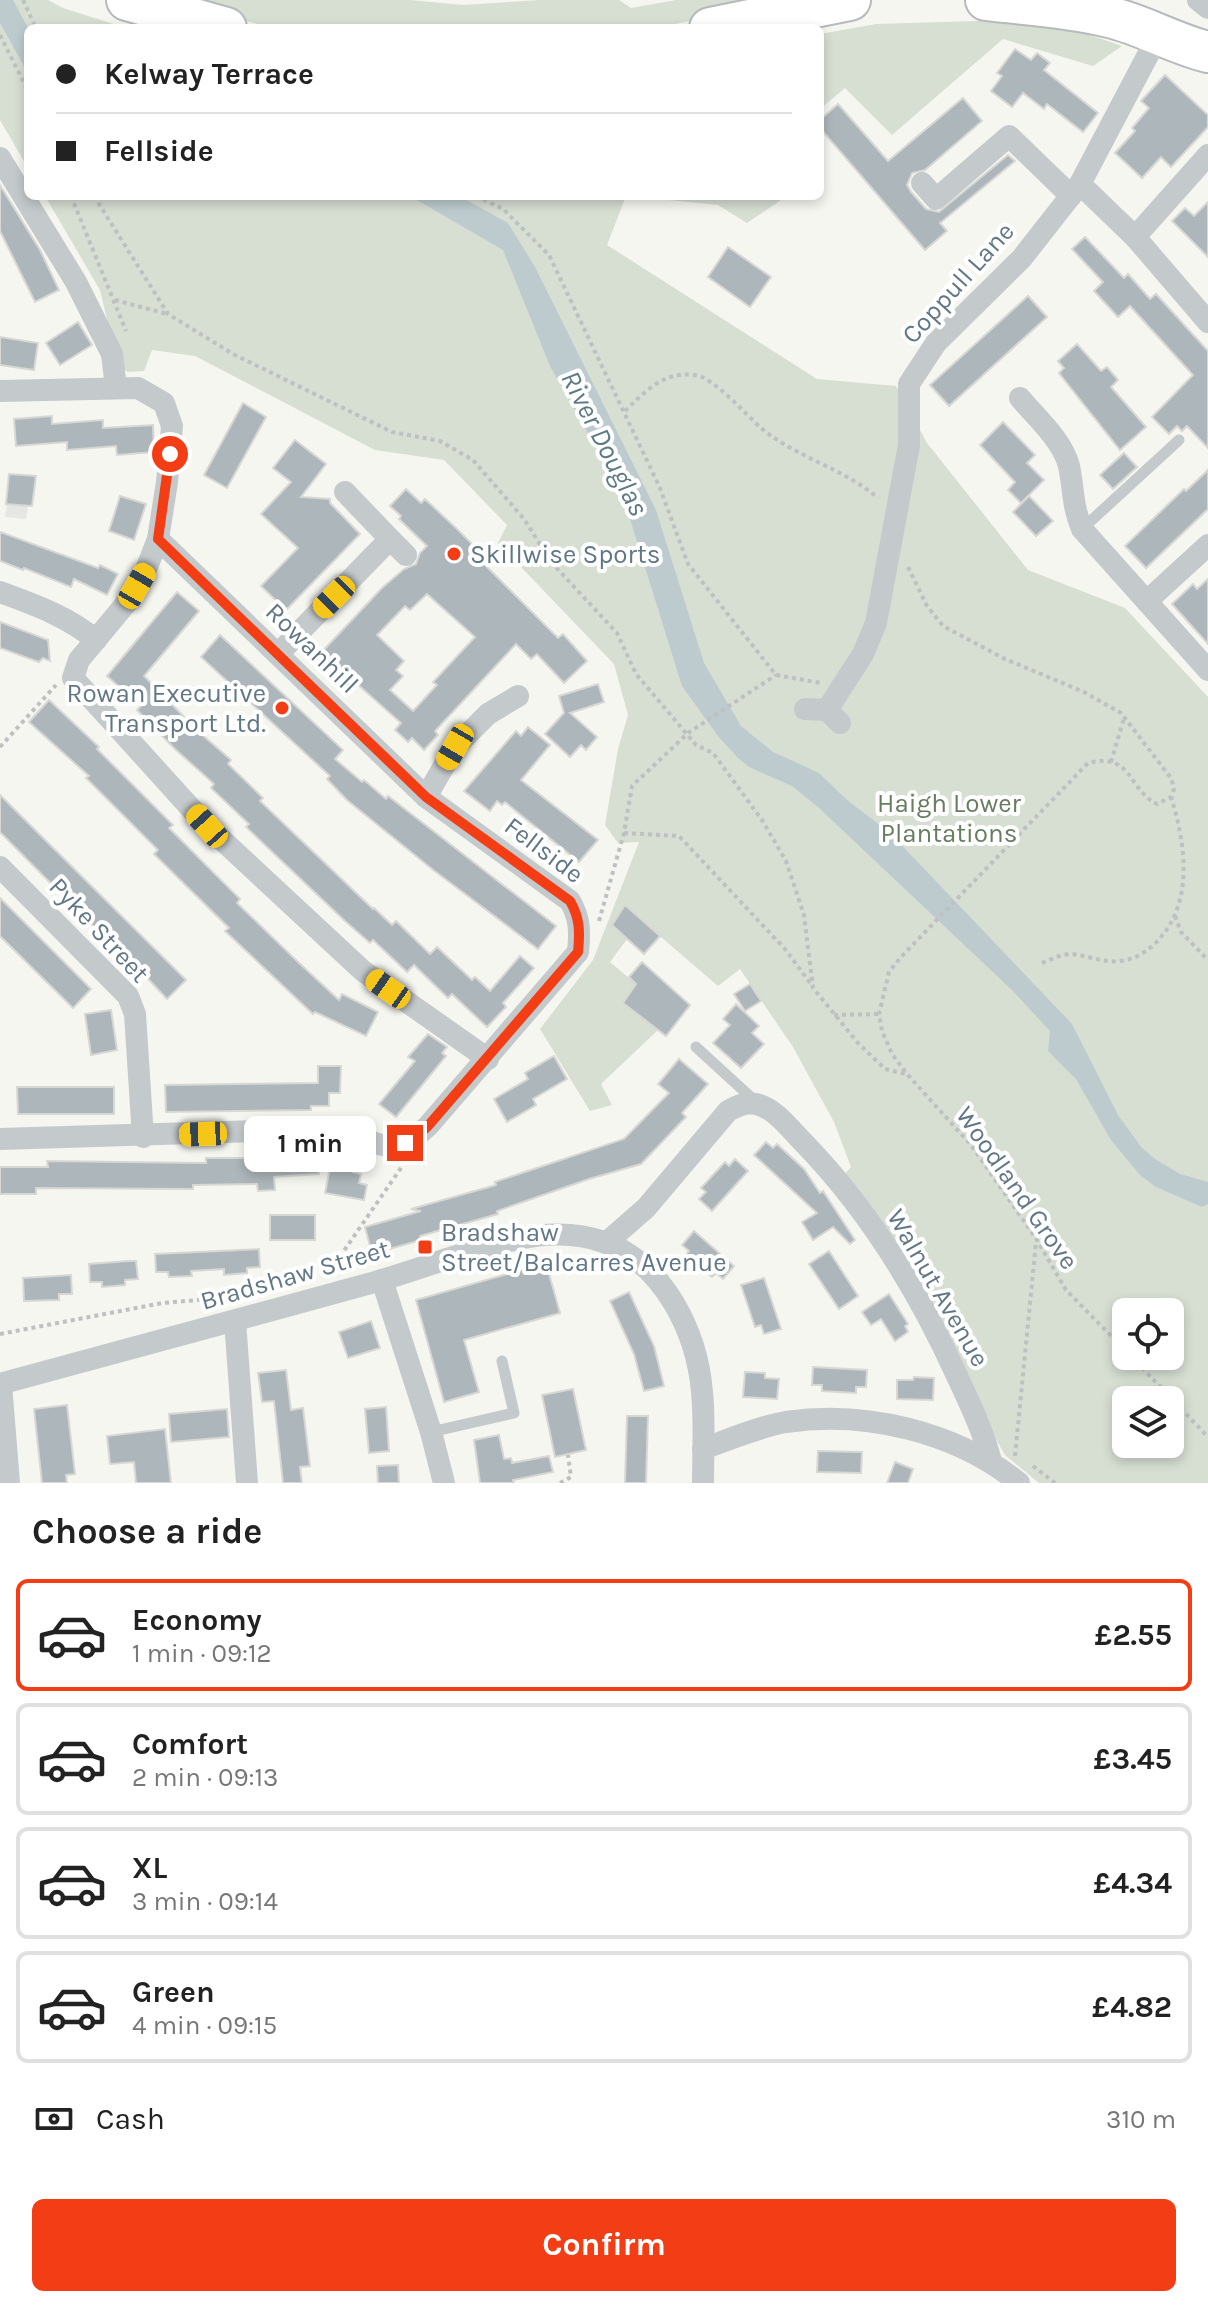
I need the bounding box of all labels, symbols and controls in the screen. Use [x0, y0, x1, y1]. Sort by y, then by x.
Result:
text: Kelway Terrace [104, 56, 314, 92]
text: Fellside [104, 133, 214, 169]
street label: Coppull Lane [895, 216, 1021, 350]
water label: River Douglas [554, 365, 656, 521]
route start [152, 436, 188, 472]
place label: Skillwise Sports [470, 539, 660, 570]
marker: Skillwise Sports [445, 545, 463, 563]
car [115, 559, 159, 613]
car [309, 572, 359, 622]
street label: Rowanhill [259, 596, 365, 700]
place label: Rowan Executive Transport Ltd. [66, 678, 266, 739]
marker: Rowan Executive Transport Ltd. [273, 699, 291, 717]
car [433, 720, 477, 774]
park label: Haigh Lower Plantations [877, 788, 1022, 849]
car [182, 800, 232, 852]
street label: Fellside [498, 810, 590, 890]
street label: Pyke Street [43, 871, 156, 989]
car [361, 965, 415, 1013]
street label: Woodland Grove [949, 1101, 1085, 1275]
callout: 1 min [245, 1115, 377, 1171]
car [179, 1121, 227, 1147]
route end [387, 1125, 423, 1161]
text: 1 min [277, 1128, 343, 1159]
street label: Walnut Avenue [880, 1204, 996, 1372]
place label: Bradshaw Street/Balcarres Avenue [441, 1217, 727, 1278]
street label: Bradshaw Street [197, 1233, 393, 1317]
marker: Bradshaw Street/Balcarres Avenue [416, 1238, 434, 1256]
map controls [1112, 1298, 1184, 1458]
button: locate [1112, 1298, 1184, 1370]
button: layers [1112, 1386, 1184, 1458]
text: Choose a ride [32, 1510, 262, 1552]
icon: car [36, 1599, 108, 1671]
text: Economy [132, 1602, 262, 1638]
text: £2.55 [1094, 1617, 1172, 1653]
text: 1 min · 09:12 [132, 1638, 272, 1669]
icon: car [36, 1723, 108, 1795]
text: Comfort [132, 1726, 248, 1762]
text: £3.45 [1094, 1741, 1172, 1777]
text: 2 min · 09:13 [132, 1762, 278, 1793]
icon: car [36, 1847, 108, 1919]
text: XL [132, 1850, 167, 1886]
text: £4.34 [1093, 1865, 1172, 1901]
text: 3 min · 09:14 [132, 1886, 278, 1917]
icon: car [36, 1971, 108, 2043]
text: Green [132, 1974, 215, 2010]
text: £4.82 [1092, 1989, 1172, 2025]
text: 4 min · 09:15 [132, 2010, 277, 2041]
icon: cash [32, 2097, 76, 2141]
text: Cash [96, 2101, 165, 2137]
text: 310 m [1106, 2104, 1176, 2135]
button: Confirm [32, 2199, 1176, 2291]

